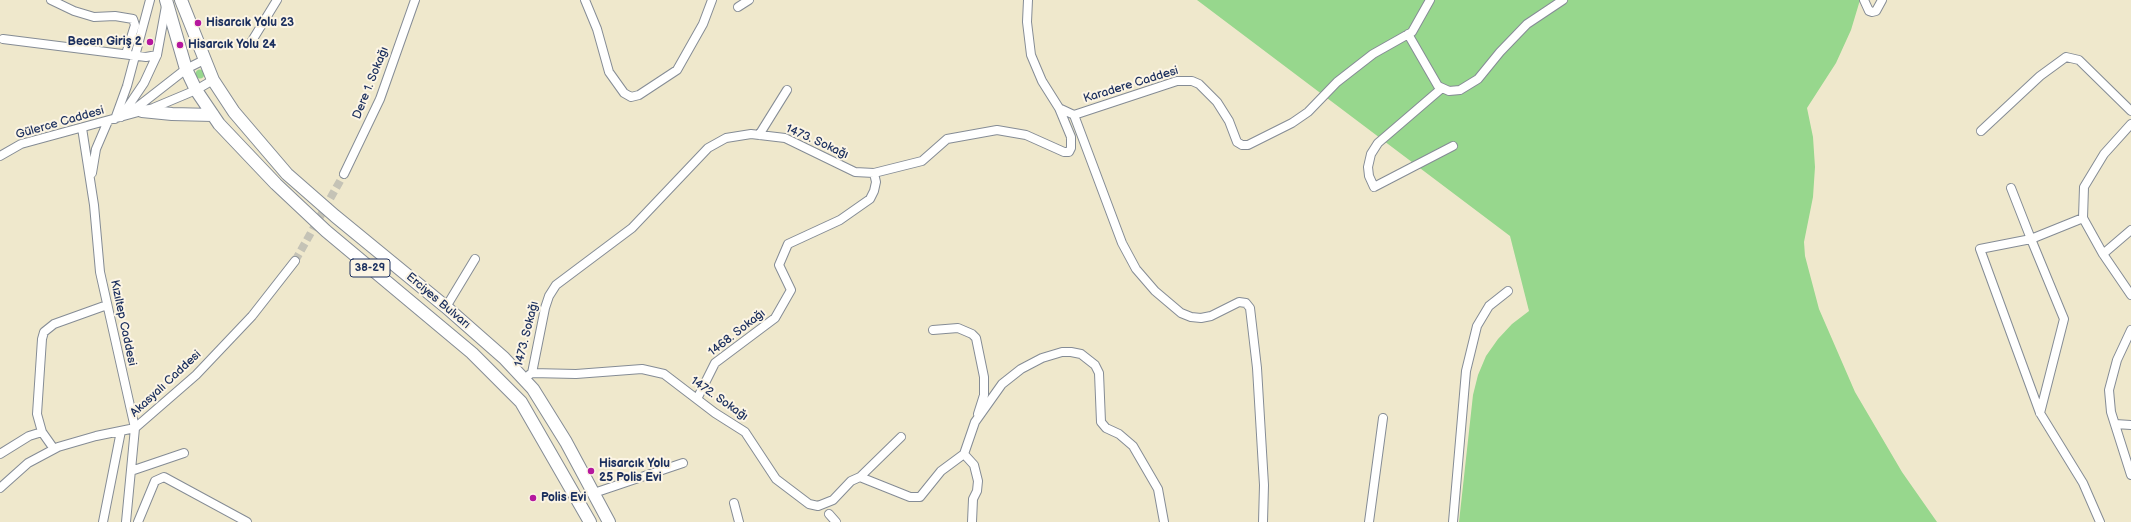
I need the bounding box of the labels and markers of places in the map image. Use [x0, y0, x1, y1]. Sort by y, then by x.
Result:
place label: Hisarcık Yolu 23 [206, 16, 294, 30]
marker: Hisarcık Yolu 23 [193, 18, 203, 28]
place label: Becen Giriş 2 [67, 35, 142, 49]
marker: Becen Giriş 2 [145, 37, 155, 47]
place label: Hisarcık Yolu 24 [188, 38, 276, 52]
marker: Hisarcık Yolu 24 [175, 40, 185, 50]
place label: Hisarcık Yolu 25 Polis Evi [599, 457, 670, 485]
marker: Hisarcık Yolu 25 Polis Evi [586, 466, 596, 476]
place label: Polis Evi [541, 491, 586, 505]
marker: Polis Evi [528, 493, 538, 503]

